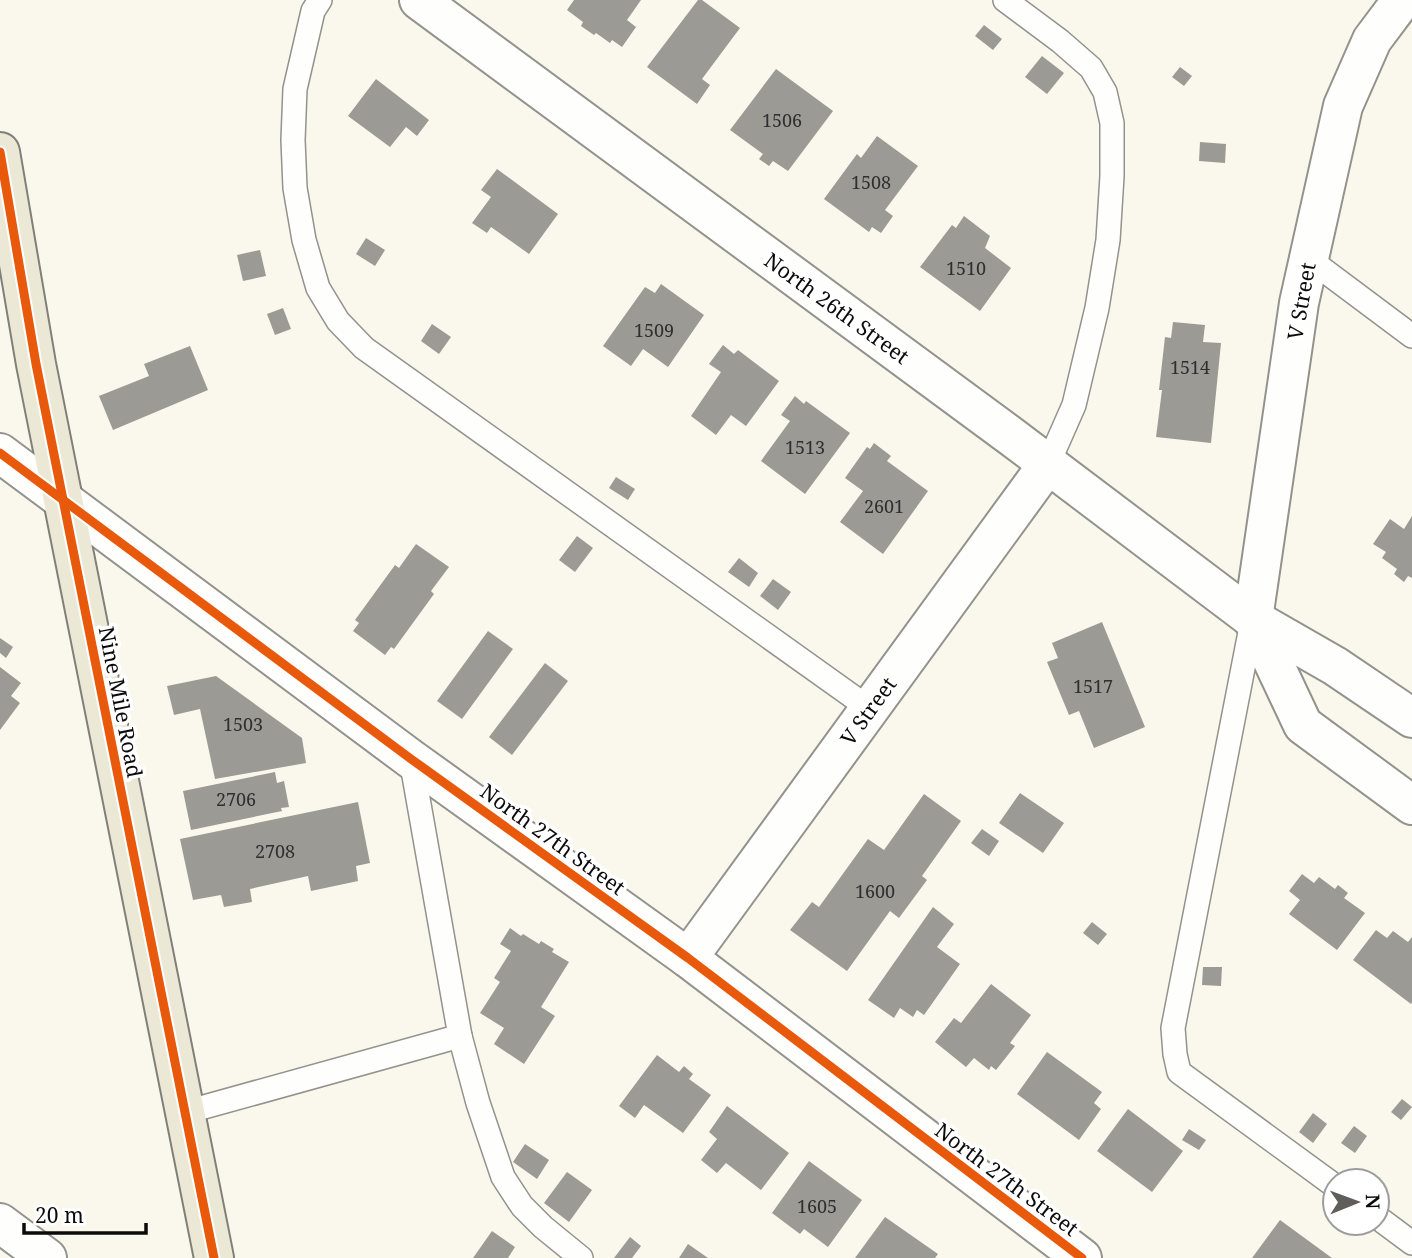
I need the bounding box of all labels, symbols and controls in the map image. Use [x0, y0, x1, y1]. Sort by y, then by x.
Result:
house number: 1506 [762, 108, 802, 132]
house number: 1508 [851, 170, 891, 194]
street label: North 26th Street [759, 246, 915, 370]
house number: 1510 [946, 256, 986, 280]
street label: V Street [1280, 260, 1322, 342]
house number: 1509 [634, 318, 674, 342]
house number: 1514 [1170, 355, 1210, 379]
house number: 1513 [785, 435, 825, 459]
house number: 2601 [864, 494, 904, 518]
street label: Nine Mile Road [93, 624, 149, 780]
street label: V Street [834, 671, 902, 751]
house number: 1517 [1073, 674, 1113, 698]
house number: 1503 [223, 712, 263, 736]
street label: North 27th Street [475, 777, 631, 901]
house number: 2706 [216, 787, 256, 811]
house number: 2708 [255, 839, 295, 863]
house number: 1600 [855, 879, 895, 903]
street label: North 27th Street [930, 1116, 1084, 1242]
north arrow [1321, 1167, 1391, 1237]
scale bar [24, 1192, 147, 1236]
house number: 1605 [797, 1194, 837, 1218]
text: N [1360, 1194, 1386, 1209]
text: 20 m [35, 1201, 84, 1229]

